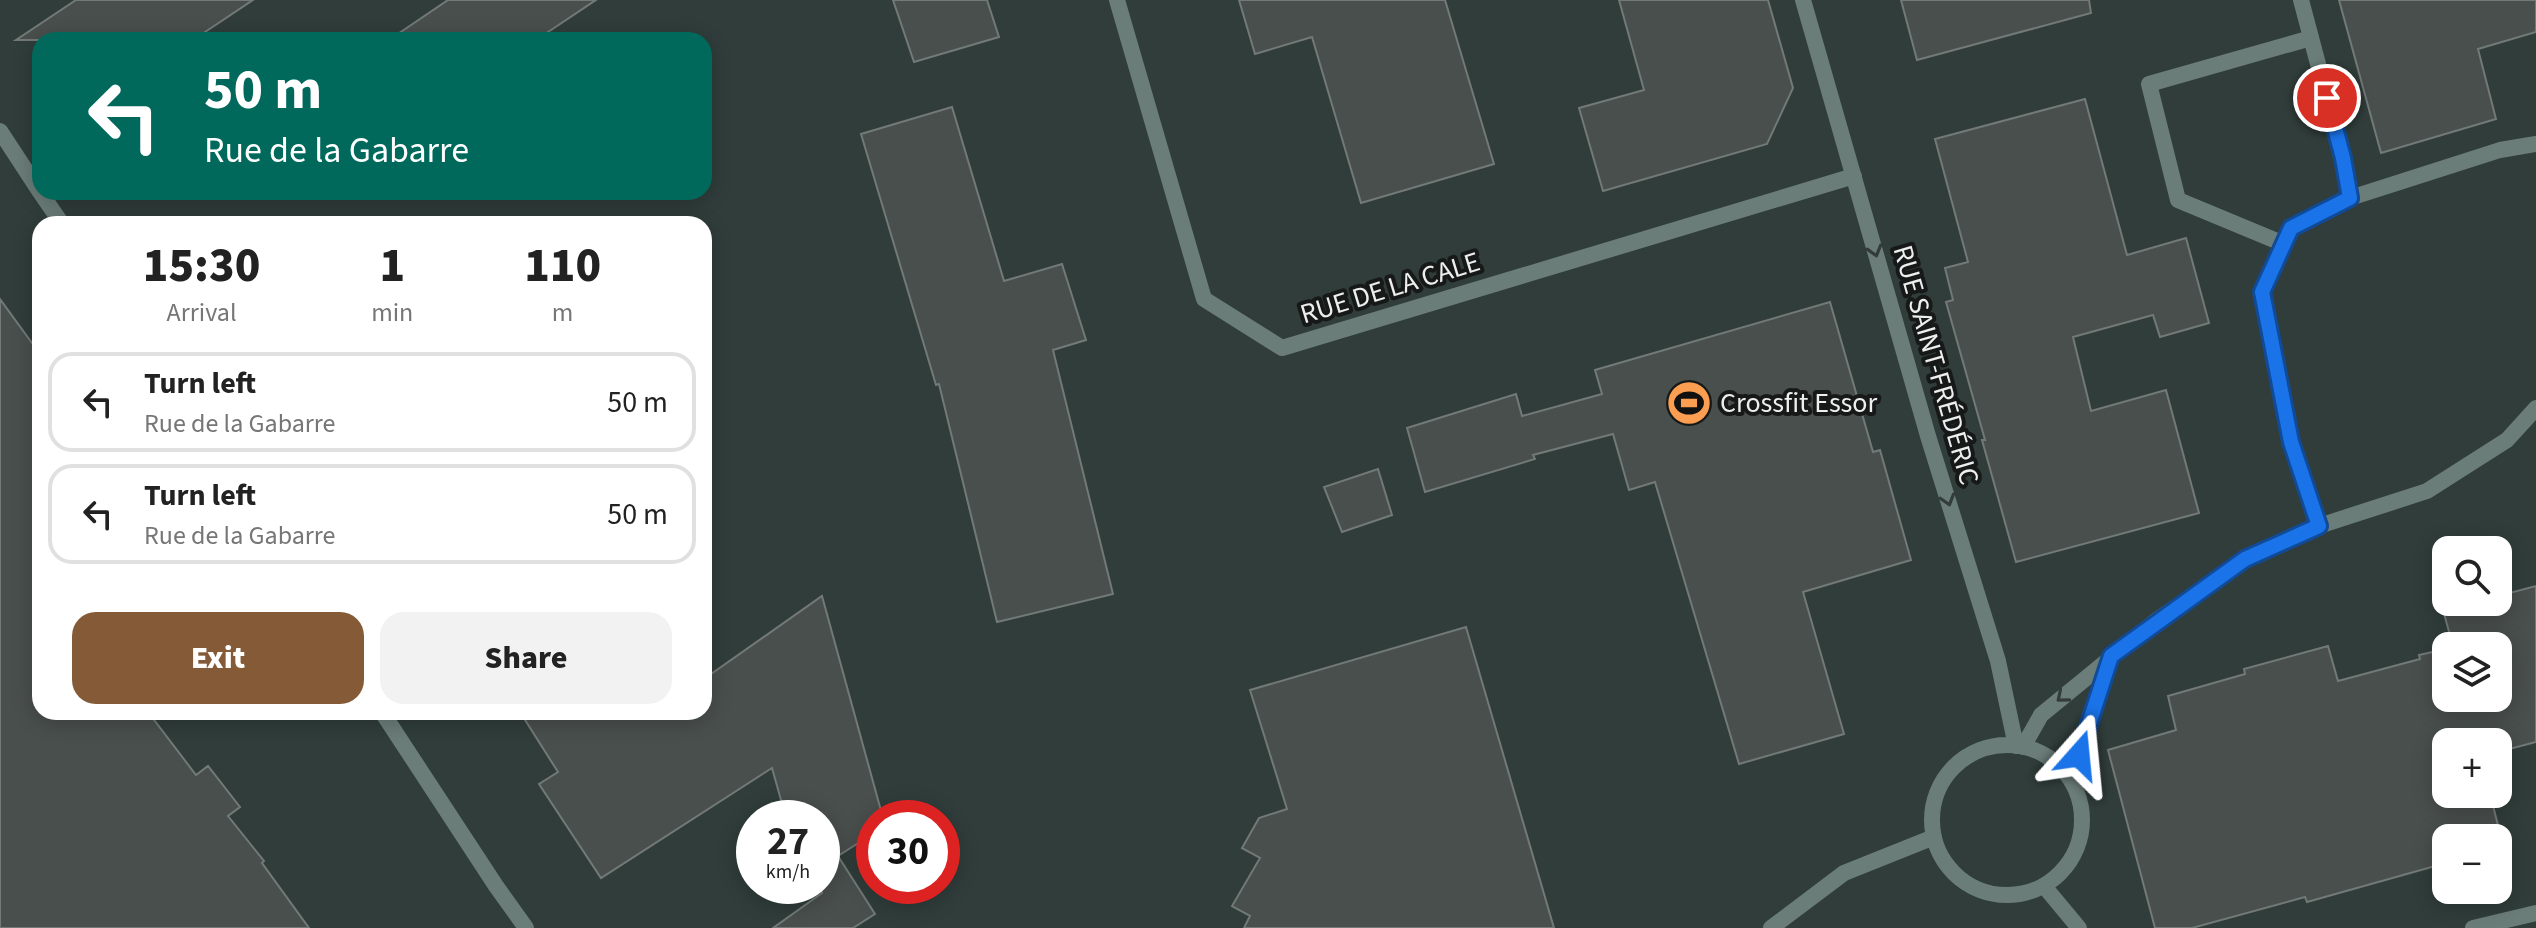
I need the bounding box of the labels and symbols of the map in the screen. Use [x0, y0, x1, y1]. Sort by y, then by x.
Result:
pin [2293, 64, 2361, 132]
street label: RUE SAINT-FRÉDÉRIC [1883, 241, 1989, 489]
street label: RUE DE LA CALE [1295, 242, 1485, 334]
one-way arrow [1866, 243, 1882, 257]
sports icon: Crossfit Essor [1665, 379, 1713, 427]
place label: Crossfit Essor [1720, 383, 1878, 423]
one-way arrow [1939, 493, 1955, 507]
one-way arrow [2057, 687, 2071, 702]
position arrow [2037, 713, 2121, 797]
speed limit sign: 30 [856, 800, 960, 904]

